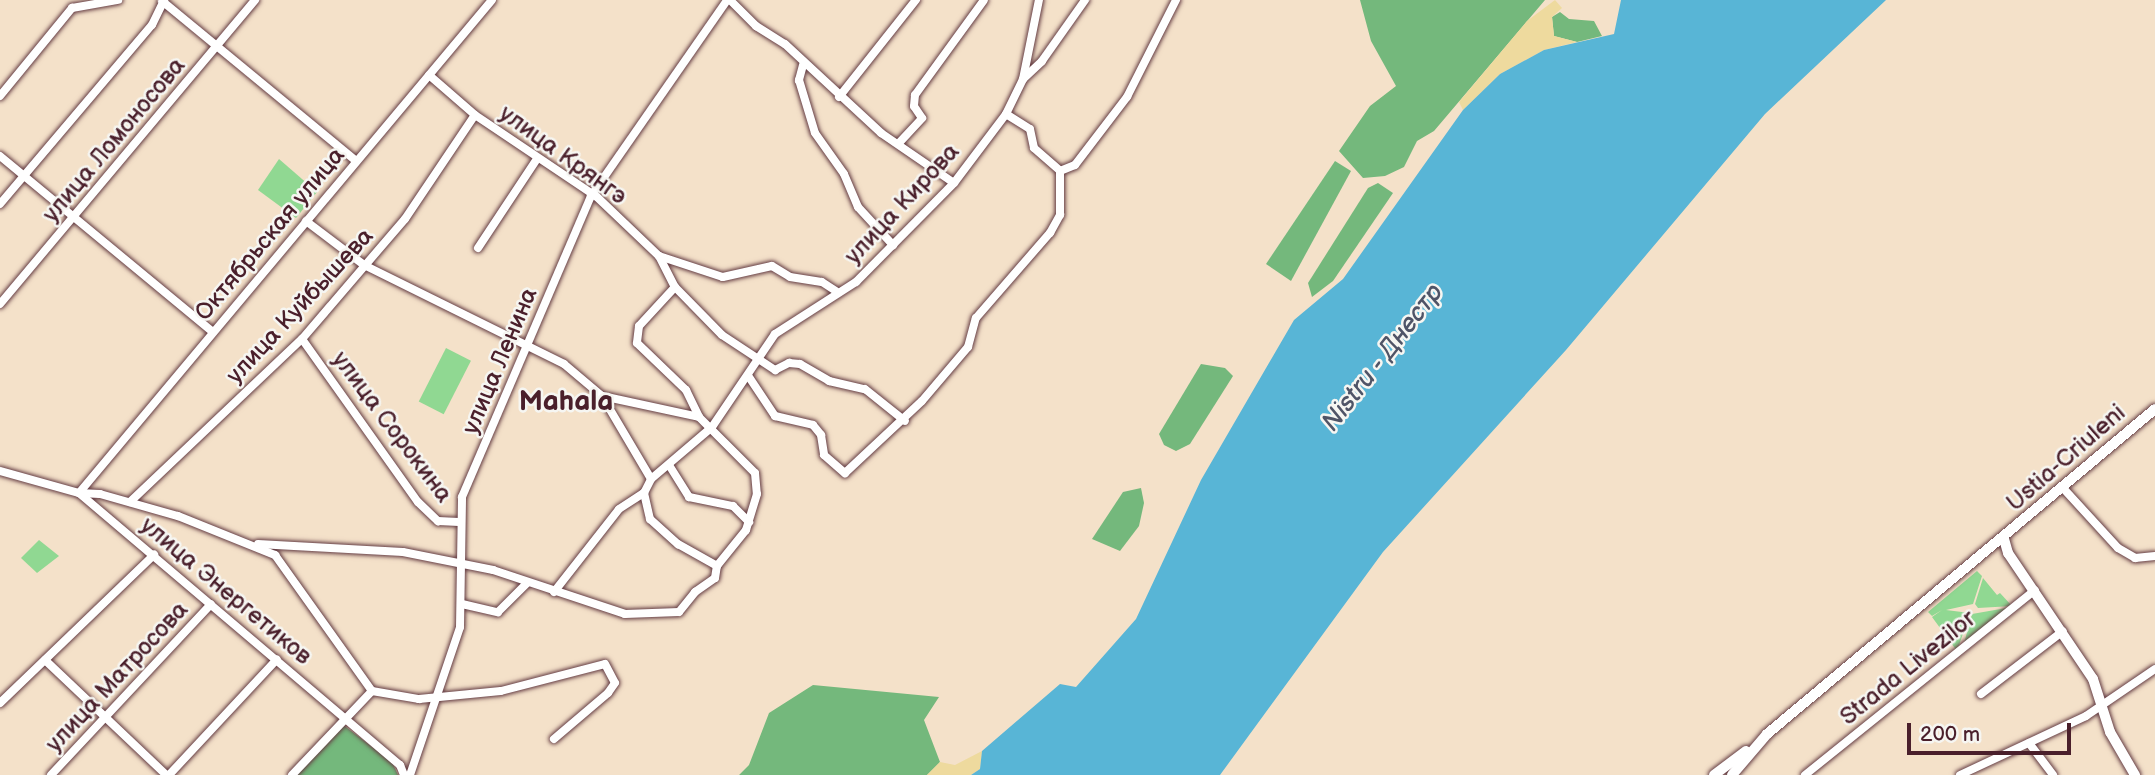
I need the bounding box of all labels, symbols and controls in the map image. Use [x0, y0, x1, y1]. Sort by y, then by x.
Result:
street label: улица Ломоносова [37, 52, 191, 228]
street label: улица Крянгэ [494, 99, 632, 211]
street label: улица Кирова [839, 138, 965, 270]
street label: Октябрьская улица [189, 141, 351, 327]
street label: улица Куйбышева [221, 222, 379, 390]
water label: Nistru - Днестр [1315, 277, 1451, 439]
street label: улица Ленина [456, 283, 544, 439]
street label: улица Сорокина [326, 346, 458, 508]
district label: Mahala [519, 385, 613, 419]
street label: Ustia-Criuleni [2001, 399, 2131, 517]
street label: улица Энергетиков [135, 511, 317, 671]
street label: улица Матросова [40, 596, 194, 758]
street label: Strada Livezilor [1834, 605, 1982, 731]
scale bar [1910, 708, 2074, 752]
text: 200 m [1920, 722, 1980, 747]

